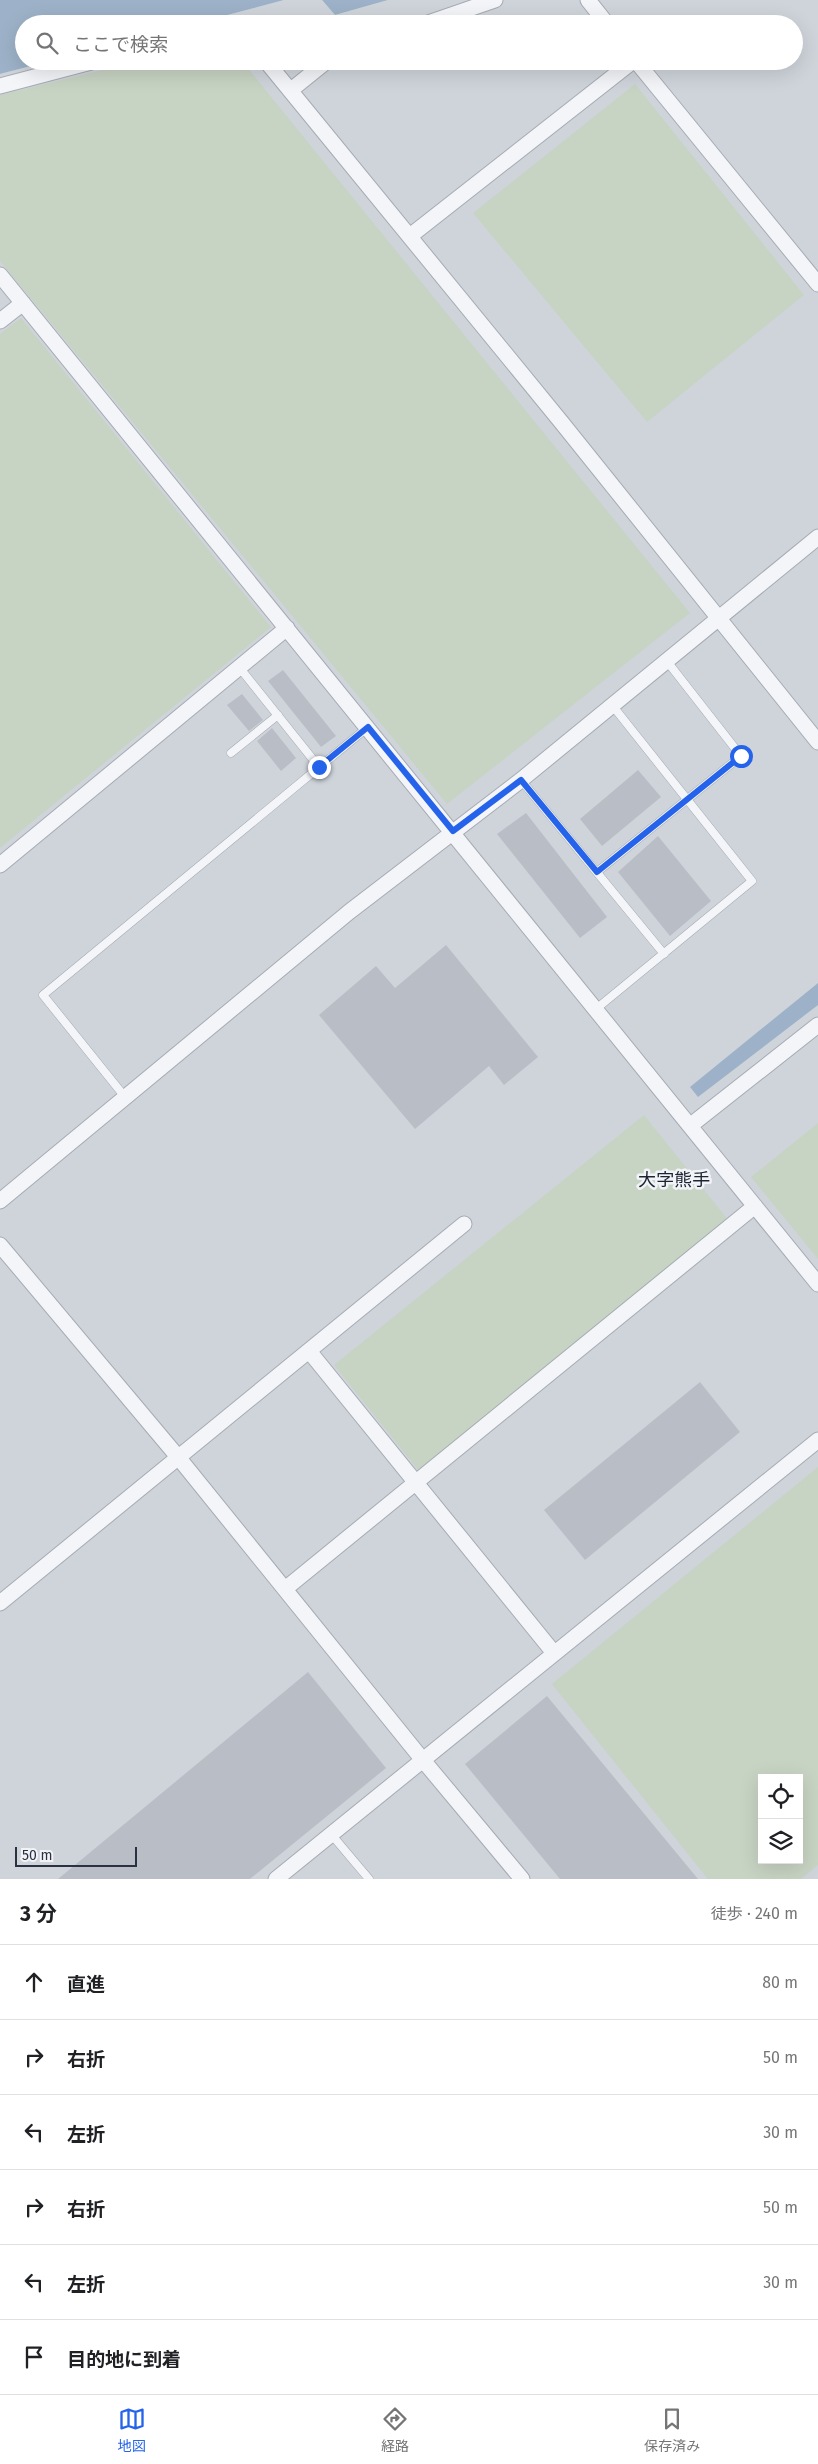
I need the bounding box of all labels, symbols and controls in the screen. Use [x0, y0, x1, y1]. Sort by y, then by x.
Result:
search box [15, 15, 803, 70]
icon: search [33, 29, 61, 57]
text: ここで検索 [73, 33, 168, 56]
route start [730, 745, 753, 768]
route end [308, 756, 331, 779]
district label: 大字熊手 [638, 1169, 710, 1191]
map controls [758, 1774, 803, 1864]
button: locate [758, 1774, 803, 1819]
button: layers [758, 1819, 803, 1864]
scale bar [15, 1844, 138, 1867]
text: 50 m [22, 1847, 53, 1864]
text: 3 分 [20, 1901, 57, 1927]
text: 徒歩 · 240 m [711, 1904, 798, 1923]
icon: ahead [20, 1968, 48, 1996]
text: 直進 [67, 1973, 105, 1996]
text: 80 m [762, 1973, 798, 1992]
icon: right [20, 2043, 48, 2071]
text: 右折 [67, 2048, 105, 2071]
text: 50 m [763, 2048, 798, 2067]
icon: left [20, 2118, 48, 2146]
text: 左折 [67, 2123, 105, 2146]
text: 30 m [763, 2123, 798, 2142]
icon: right [20, 2193, 48, 2221]
text: 右折 [67, 2198, 105, 2221]
text: 50 m [763, 2198, 798, 2217]
icon: left [20, 2268, 48, 2296]
text: 左折 [67, 2273, 105, 2296]
text: 30 m [763, 2273, 798, 2292]
icon: arrive [20, 2343, 48, 2371]
text: 目的地に到着 [67, 2348, 181, 2371]
tab: 地図 [118, 2405, 146, 2455]
tab: 経路 [381, 2405, 409, 2455]
tab: 保存済み [644, 2405, 700, 2455]

